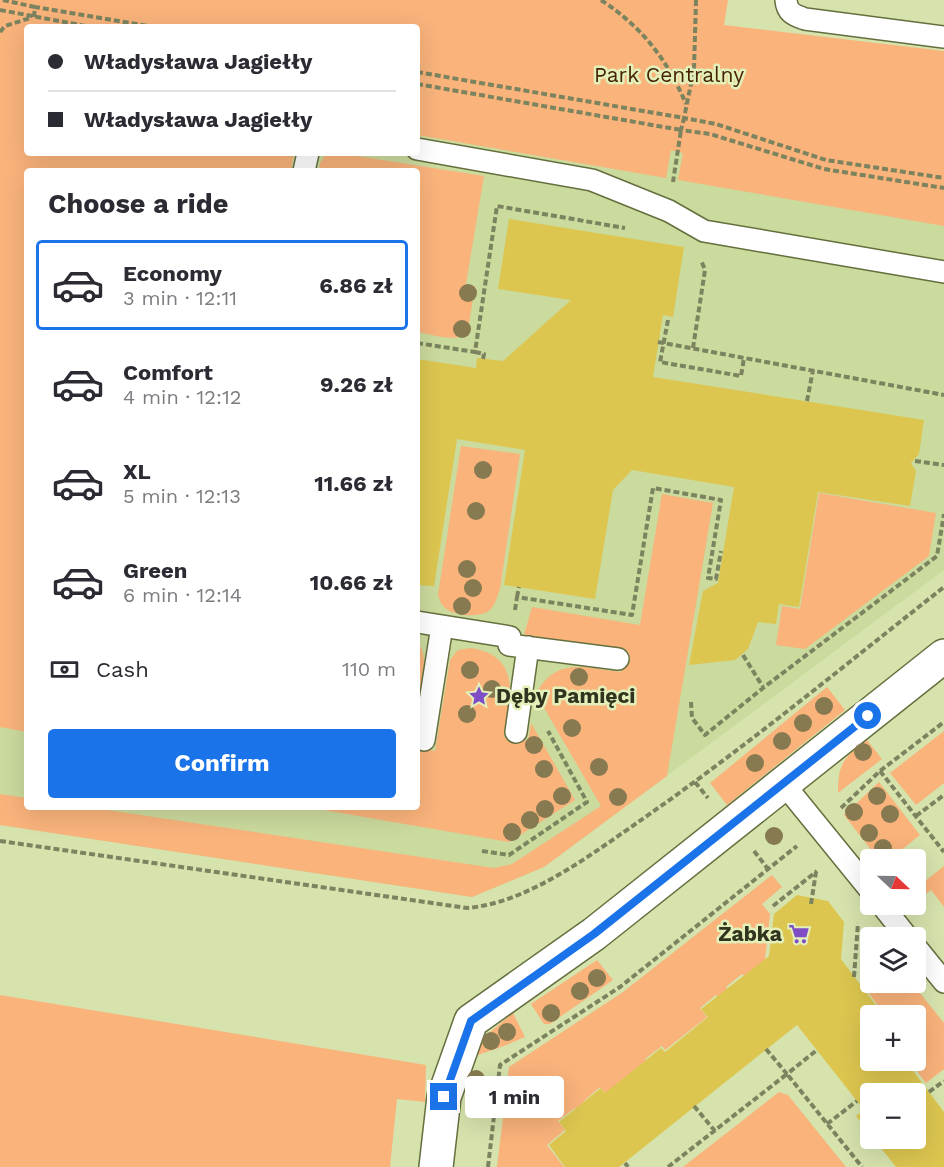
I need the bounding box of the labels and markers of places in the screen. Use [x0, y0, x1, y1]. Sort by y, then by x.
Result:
place label: Dęby Pamięci [496, 683, 635, 708]
place icon: Dęby Pamięci [467, 684, 491, 708]
place label: Żabka [718, 921, 783, 946]
supermarket icon: Żabka [787, 922, 811, 946]

